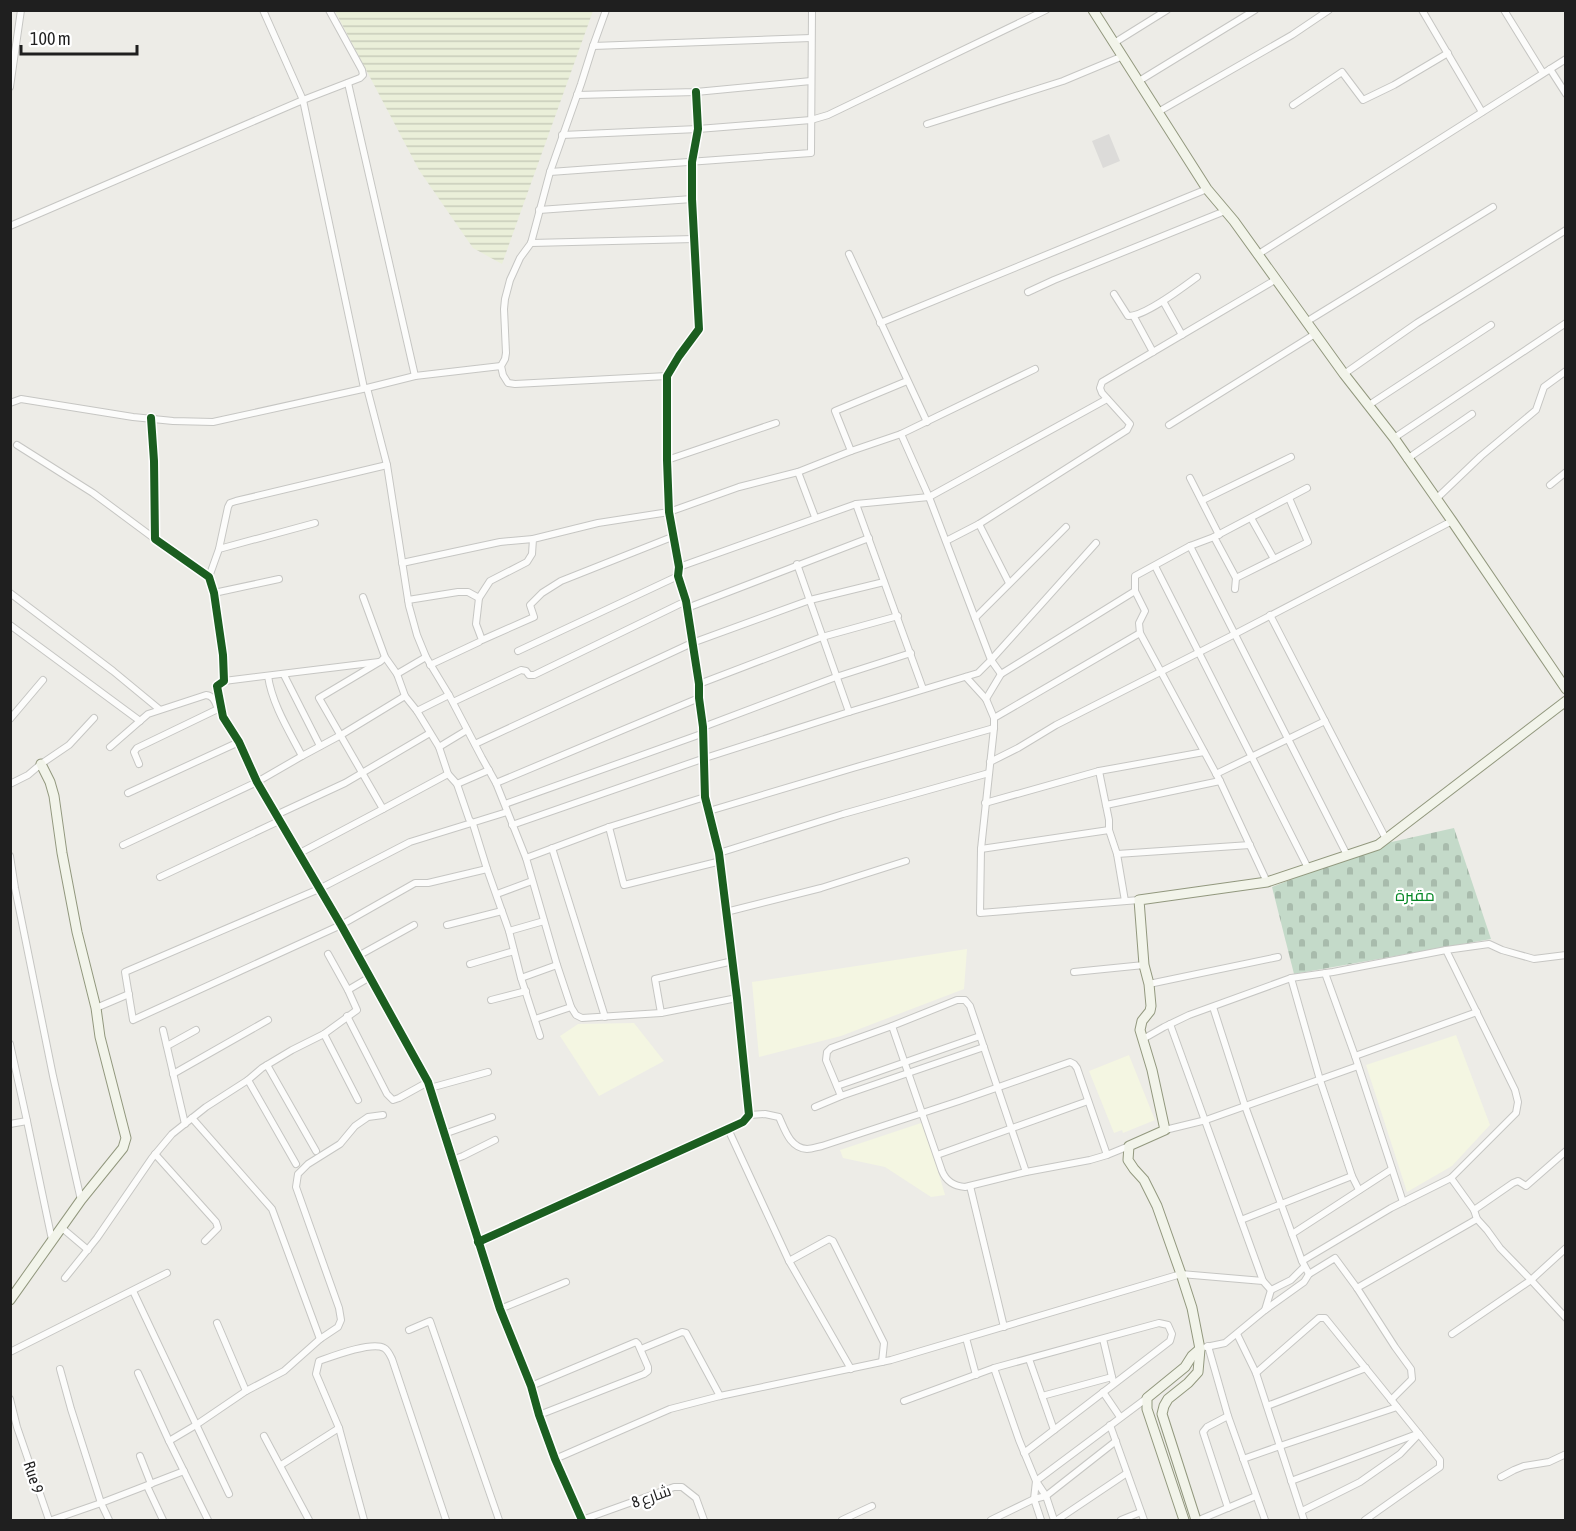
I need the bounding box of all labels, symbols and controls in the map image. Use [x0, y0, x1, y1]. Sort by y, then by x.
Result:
scale bar [21, 18, 136, 56]
text: 100 m [30, 28, 71, 49]
park label: مقبرة [1395, 886, 1435, 905]
street label: Rue 9 [20, 1459, 48, 1495]
street label: شارع 8 [629, 1481, 674, 1514]

